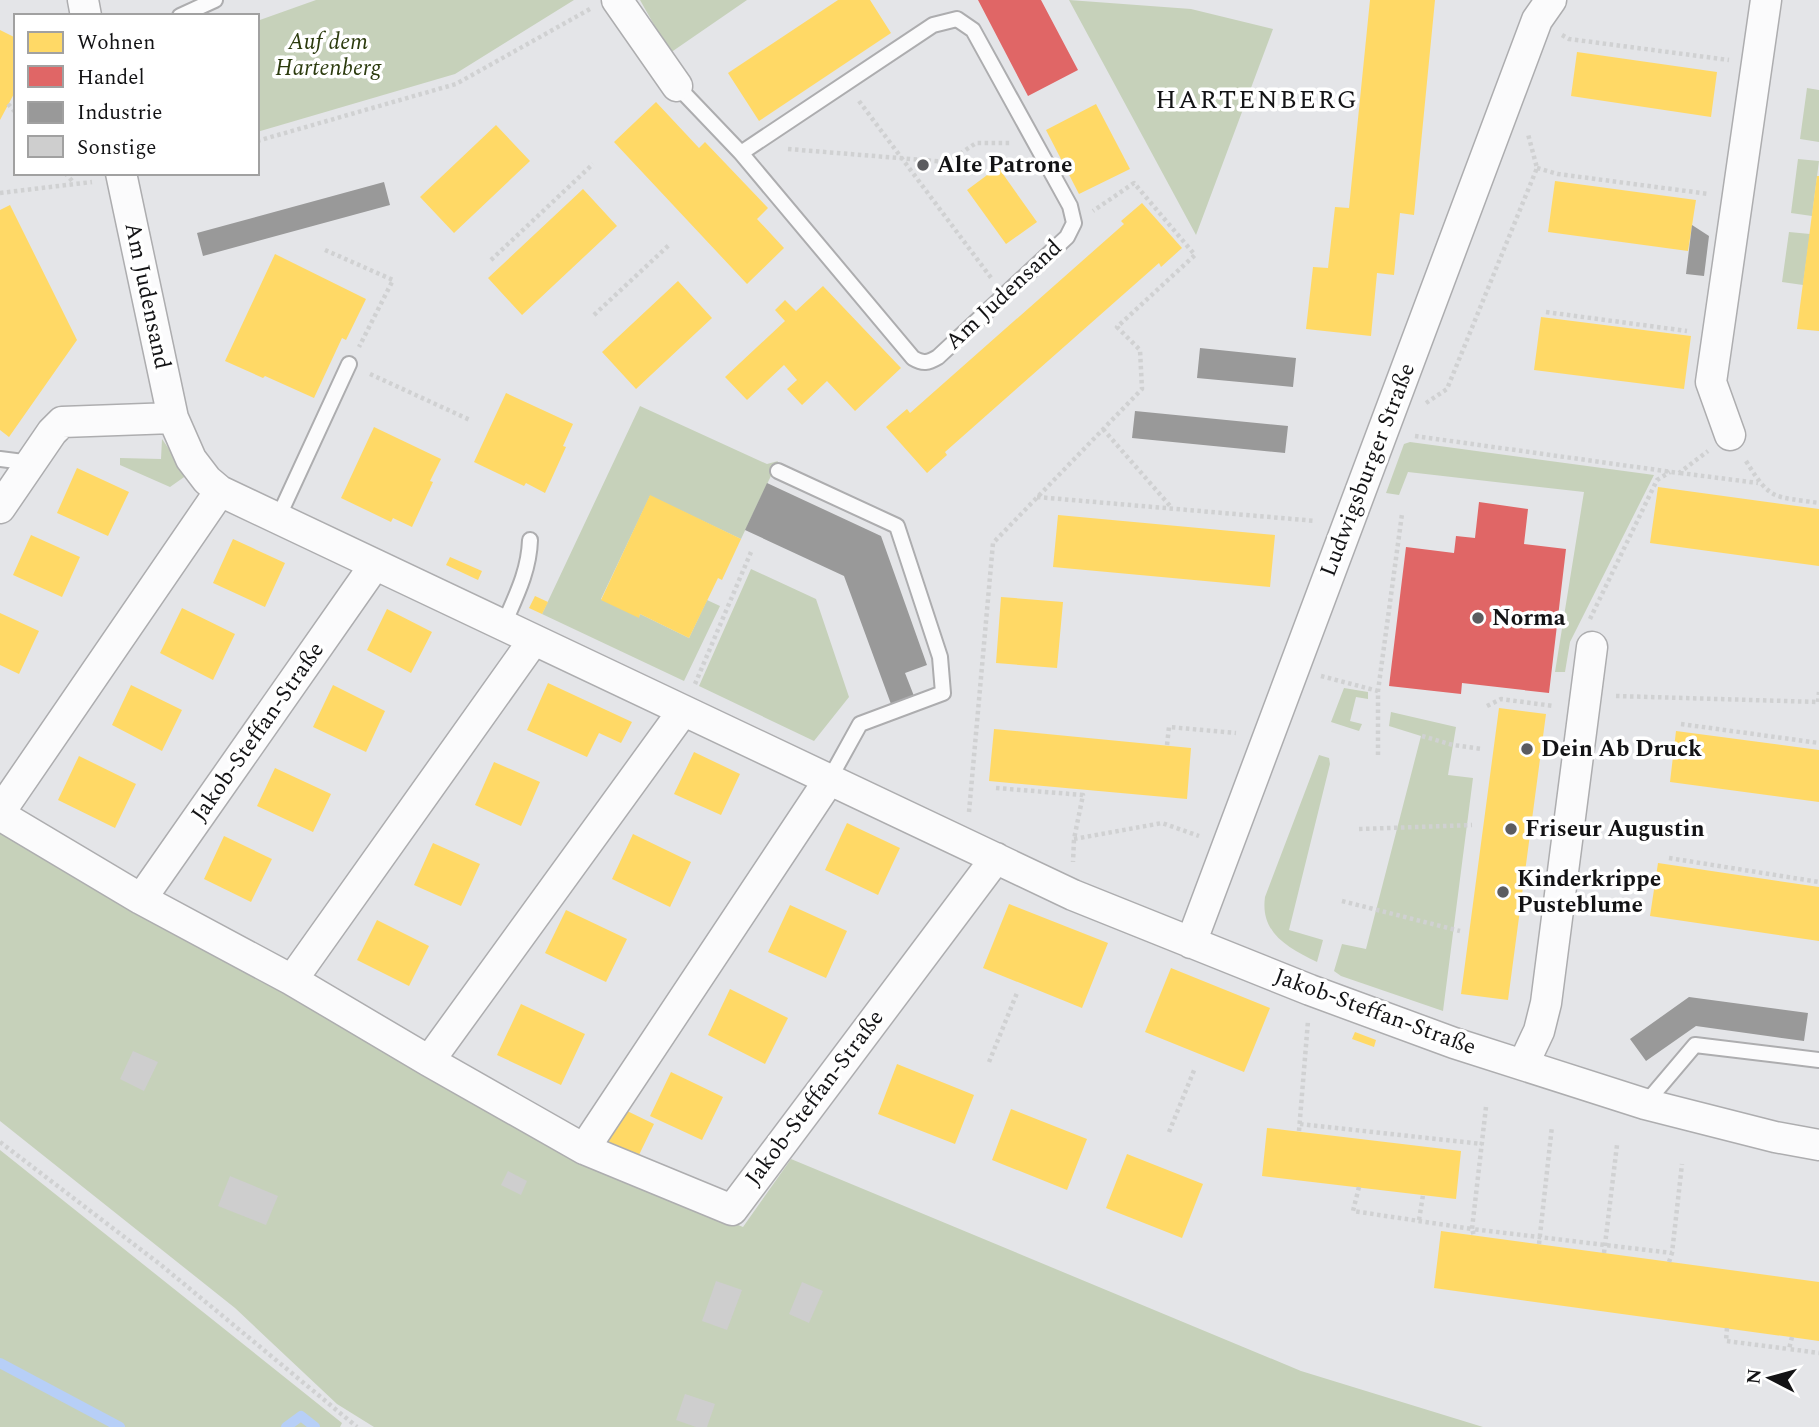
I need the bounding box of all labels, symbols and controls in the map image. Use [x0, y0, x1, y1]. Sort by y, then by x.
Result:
legend [14, 14, 259, 175]
park label: Auf dem Hartenberg [275, 25, 382, 86]
text: Wohnen [77, 27, 155, 59]
text: Handel [77, 62, 145, 94]
district label: HARTENBERG [1155, 80, 1359, 120]
text: Industrie [77, 97, 163, 129]
text: Sonstige [77, 132, 156, 164]
place label: Alte Patrone [937, 148, 1072, 183]
marker: Alte Patrone [915, 157, 931, 173]
street label: Am Judensand [114, 219, 180, 373]
street label: Am Judensand [937, 231, 1071, 359]
street label: Ludwigsburger Straße [1311, 358, 1425, 582]
place label: Norma [1492, 601, 1566, 636]
marker: Norma [1470, 610, 1486, 626]
street label: Jakob-Steffan-Straße [183, 635, 333, 829]
place label: Dein Ab Druck [1541, 732, 1702, 767]
marker: Dein Ab Druck [1519, 741, 1535, 757]
place label: Friseur Augustin [1525, 812, 1705, 847]
marker: Friseur Augustin [1503, 821, 1519, 837]
place label: Kinderkrippe Pusteblume [1517, 862, 1661, 923]
marker: Kinderkrippe Pusteblume [1495, 884, 1511, 900]
street label: Jakob-Steffan-Straße [1269, 959, 1481, 1065]
street label: Jakob-Steffan-Straße [737, 1002, 893, 1194]
north arrow [1735, 1343, 1805, 1413]
text: N [1739, 1367, 1770, 1386]

